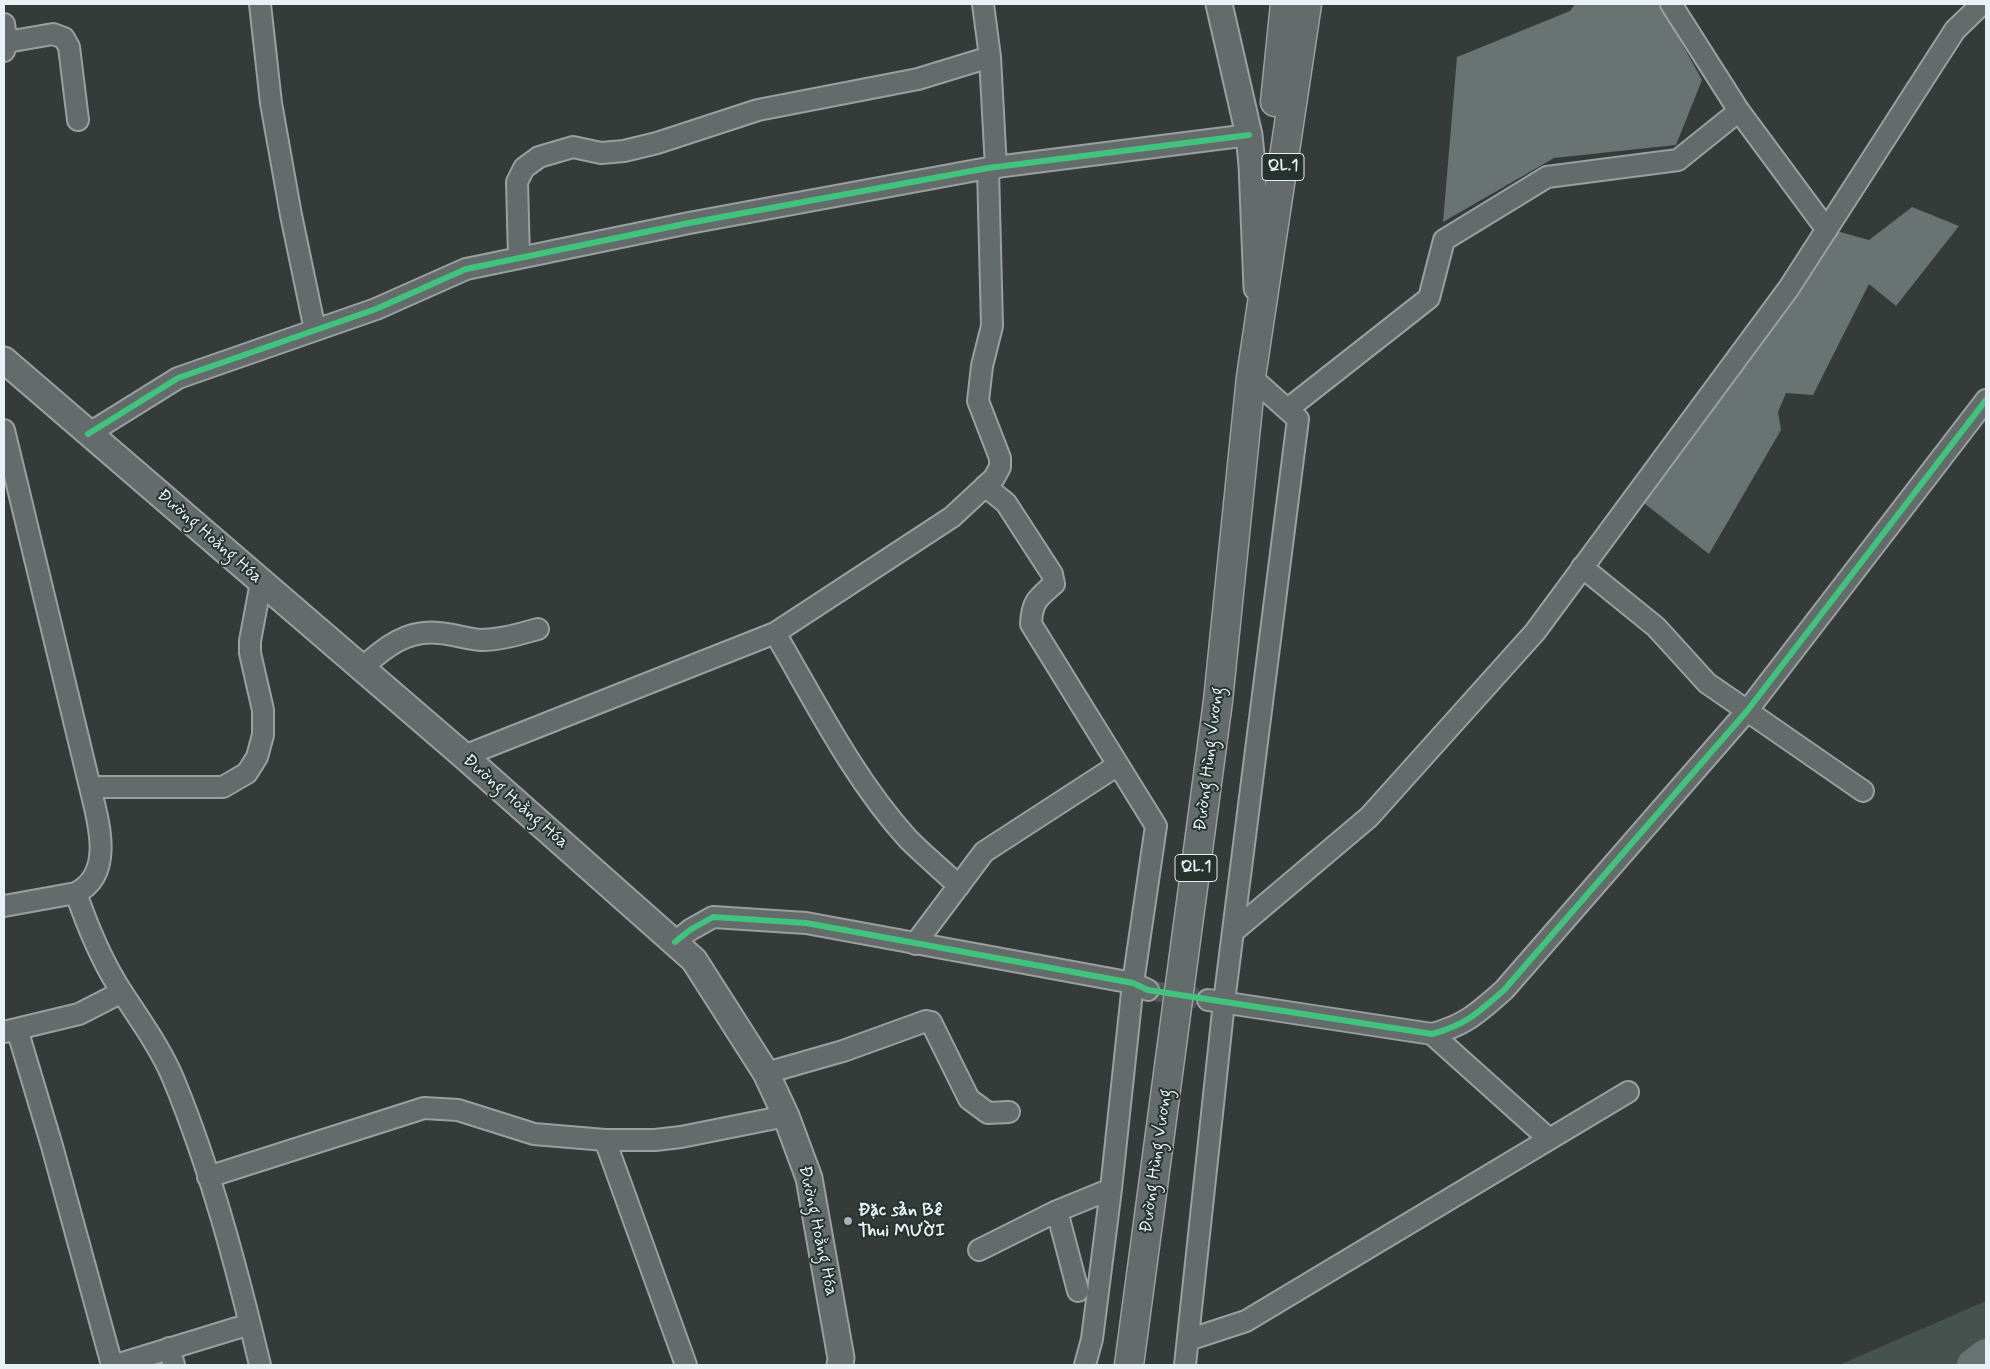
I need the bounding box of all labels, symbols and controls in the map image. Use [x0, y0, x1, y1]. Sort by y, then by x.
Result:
road number: QL.1 [1262, 154, 1304, 180]
street label: Đường Hoằng Hóa [152, 485, 266, 589]
street label: Đường Hùng Vương [1190, 686, 1230, 832]
street label: Đường Hoằng Hóa [458, 750, 572, 854]
road number: QL.1 [1175, 854, 1217, 881]
street label: Đường Hùng Vương [1136, 1088, 1178, 1234]
street label: Đường Hoằng Hóa [793, 1164, 841, 1298]
place label: Đặc sản Bê Thui MƯỜI [858, 1200, 945, 1242]
marker: Đặc sản Bê Thui MƯỜI [842, 1215, 854, 1227]

